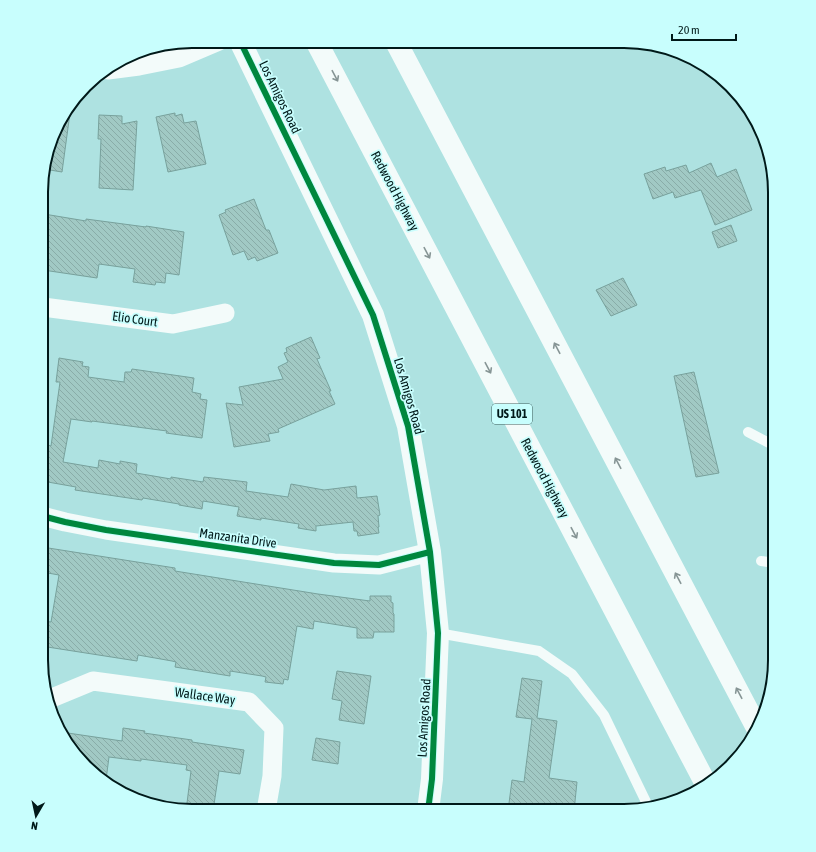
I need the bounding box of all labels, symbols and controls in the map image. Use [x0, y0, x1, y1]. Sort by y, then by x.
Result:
scale bar [672, 16, 736, 42]
text: 20 m [678, 23, 700, 37]
street label: Los Amigos Road [256, 58, 304, 136]
one-way arrow [331, 70, 339, 82]
street label: Redwood Highway [368, 149, 423, 234]
one-way arrow [424, 247, 432, 259]
street label: Elio Court [111, 308, 159, 330]
one-way arrow [553, 342, 561, 354]
street label: Los Amigos Road [391, 356, 427, 436]
one-way arrow [484, 362, 492, 374]
road number: US 101 [492, 404, 532, 424]
street label: Redwood Highway [518, 436, 573, 521]
one-way arrow [614, 457, 621, 469]
street label: Manzanita Drive [198, 525, 278, 551]
one-way arrow [571, 527, 578, 539]
one-way arrow [674, 573, 682, 585]
street label: Los Amigos Road [414, 678, 434, 758]
street label: Wallace Way [174, 684, 237, 708]
one-way arrow [735, 688, 742, 700]
north arrow [16, 796, 56, 836]
text: N [30, 819, 39, 832]

